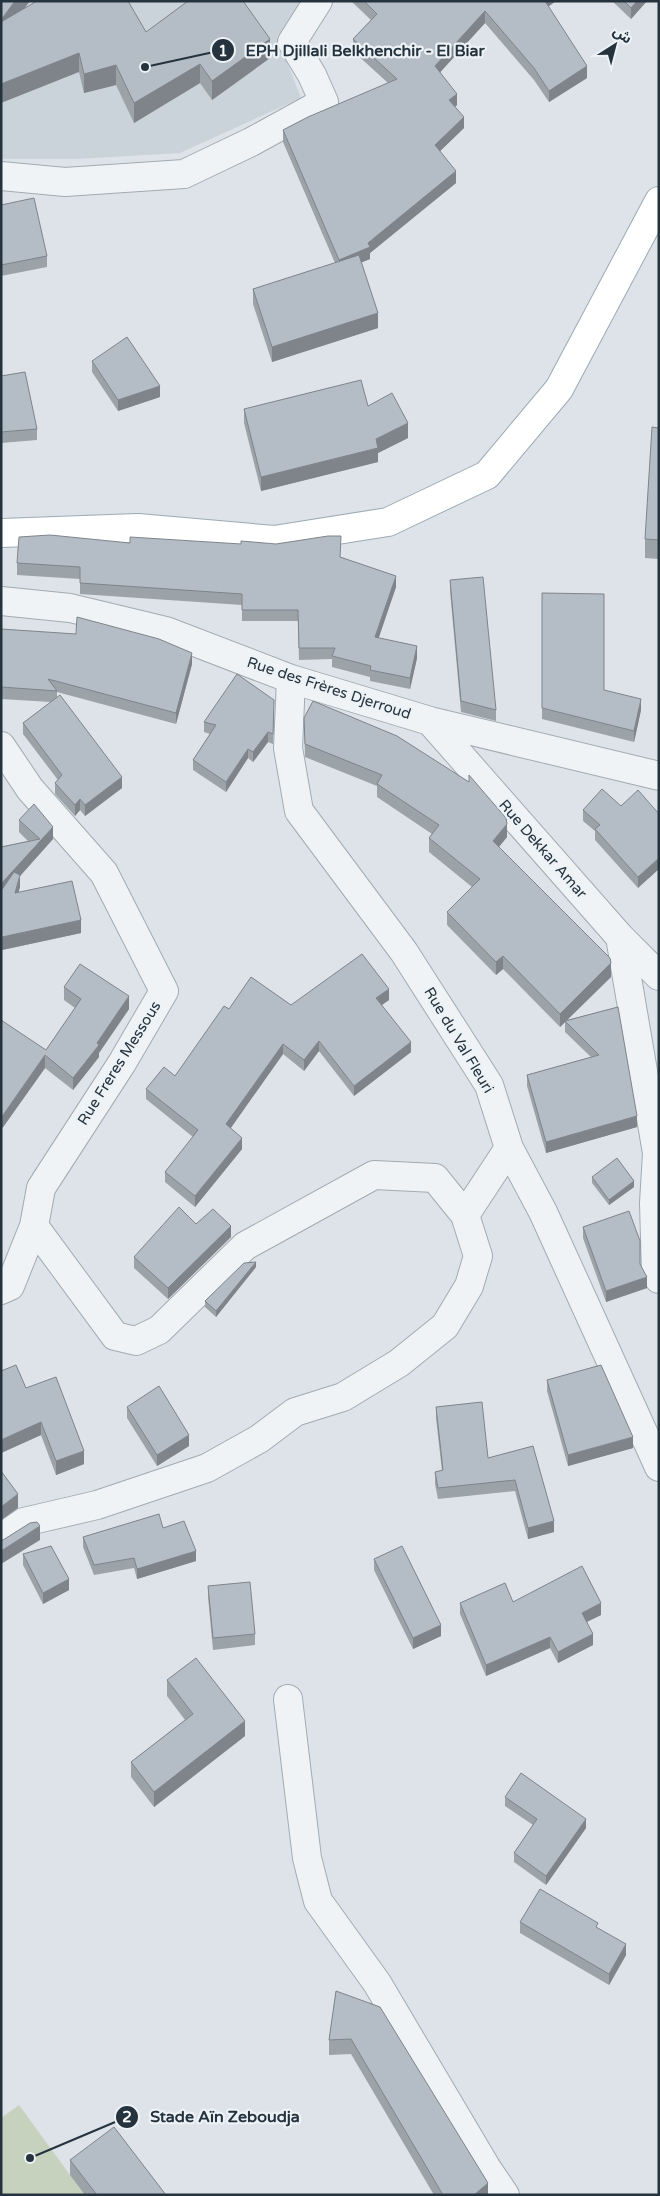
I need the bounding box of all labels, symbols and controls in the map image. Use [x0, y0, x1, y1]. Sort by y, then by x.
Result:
north arrow [590, 20, 640, 70]
text: ش [610, 22, 635, 47]
callout: EPH Djillali Belkhenchir - El Biar [210, 35, 495, 66]
text: EPH Djillali Belkhenchir - El Biar [245, 41, 485, 61]
text: 1 [218, 42, 228, 60]
street label: Rue des Frères Djerroud [245, 653, 413, 723]
street label: Rue Dekkar Amar [495, 796, 591, 902]
street label: Rue du Val Fleuri [420, 984, 498, 1096]
street label: Rue Freres Messous [74, 998, 164, 1128]
callout: Stade Aïn Zeboudja [115, 2101, 310, 2132]
text: Stade Aïn Zeboudja [150, 2107, 300, 2127]
text: 2 [122, 2108, 132, 2126]

